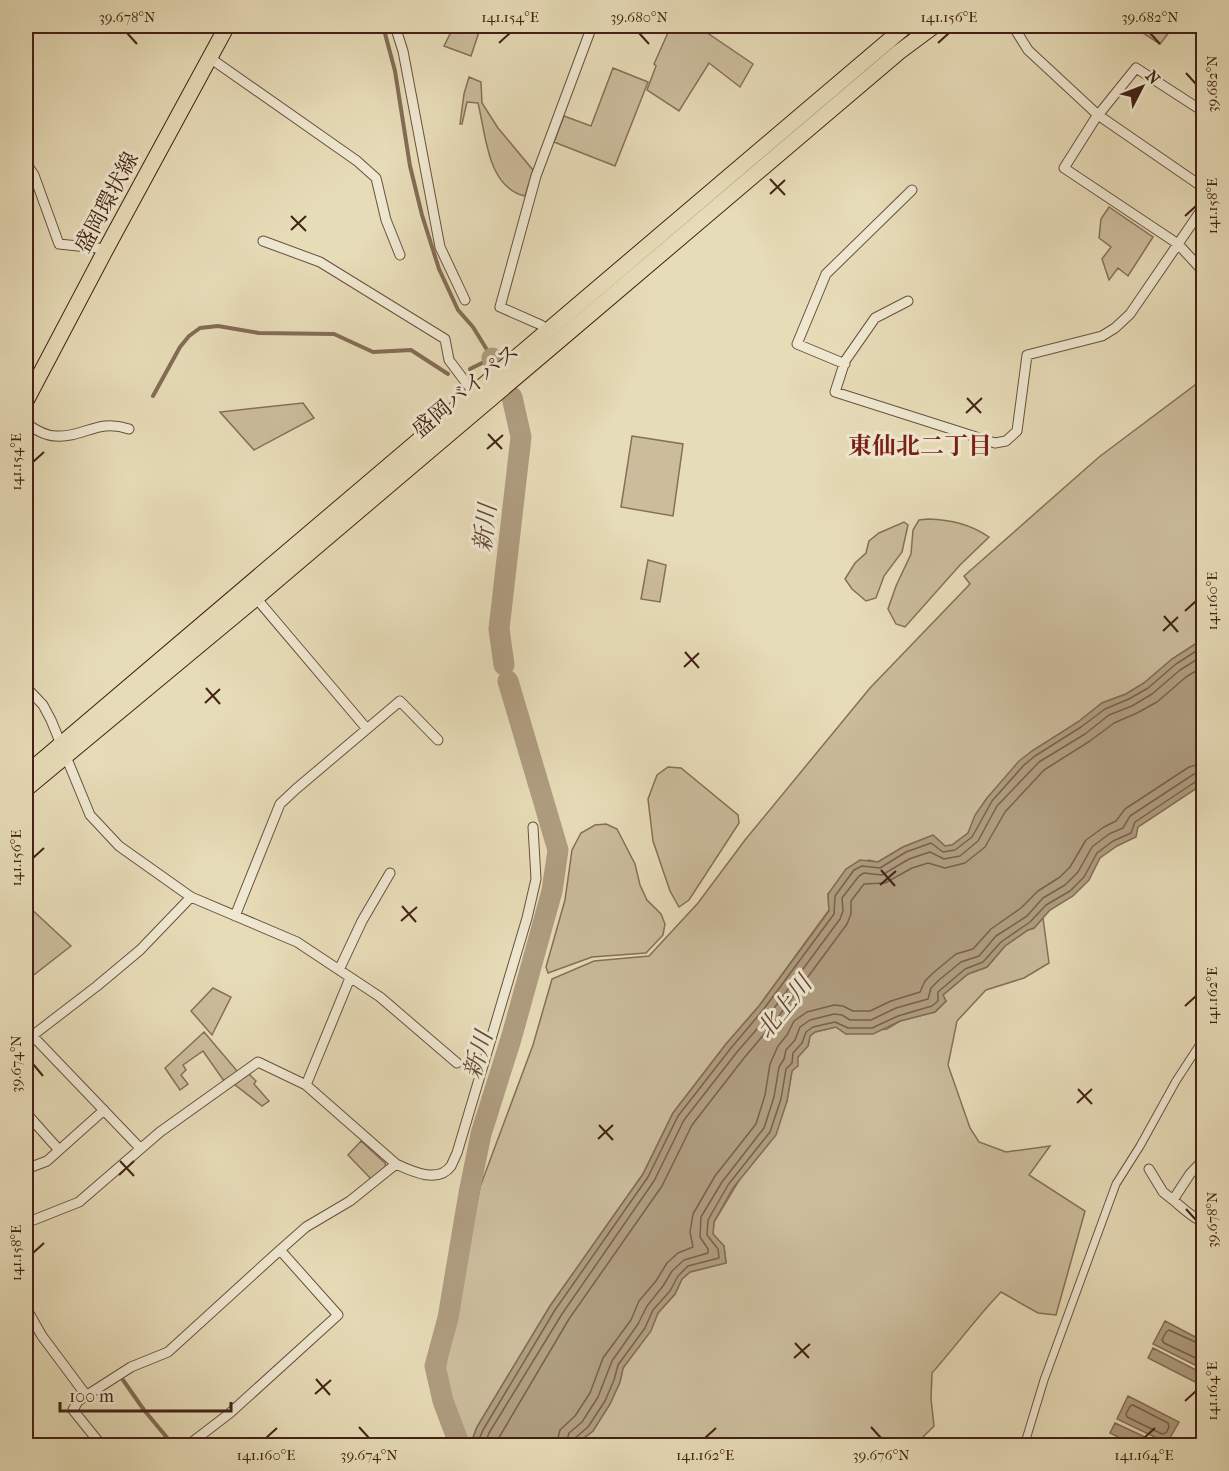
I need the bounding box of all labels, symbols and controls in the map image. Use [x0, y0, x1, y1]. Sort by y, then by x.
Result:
text: 39.678°N [99, 8, 156, 26]
text: 141.154°E [481, 8, 539, 26]
text: 39.680°N [610, 8, 668, 26]
text: 141.156°E [921, 8, 977, 26]
text: 39.682°N [1121, 8, 1179, 26]
text: 39.682°N [1203, 55, 1221, 113]
north arrow [1112, 57, 1172, 117]
text: N [1142, 66, 1164, 89]
street label: 盛岡環状線 [70, 148, 144, 257]
text: 141.158°E [1203, 178, 1221, 234]
street label: 盛岡バイパス [407, 339, 524, 443]
district label: 東仙北二丁目 [848, 432, 992, 460]
text: 141.154°E [7, 433, 25, 491]
water label: 新川 [468, 499, 502, 554]
text: 141.160°E [1203, 572, 1221, 630]
text: 141.156°E [7, 830, 25, 886]
text: 141.162°E [1203, 967, 1221, 1025]
water label: 北上川 [750, 968, 819, 1044]
water label: 新川 [458, 1025, 499, 1082]
text: 39.674°N [7, 1035, 25, 1093]
text: 39.678°N [1203, 1191, 1221, 1248]
text: 141.158°E [7, 1225, 25, 1281]
text: 141.164°E [1203, 1361, 1221, 1421]
scale bar [60, 1375, 231, 1413]
text: 100 m [69, 1386, 114, 1407]
text: 141.160°E [237, 1446, 295, 1464]
text: 39.674°N [340, 1446, 398, 1464]
text: 141.162°E [676, 1446, 734, 1464]
text: 39.676°N [852, 1446, 910, 1464]
text: 141.164°E [1114, 1446, 1174, 1464]

